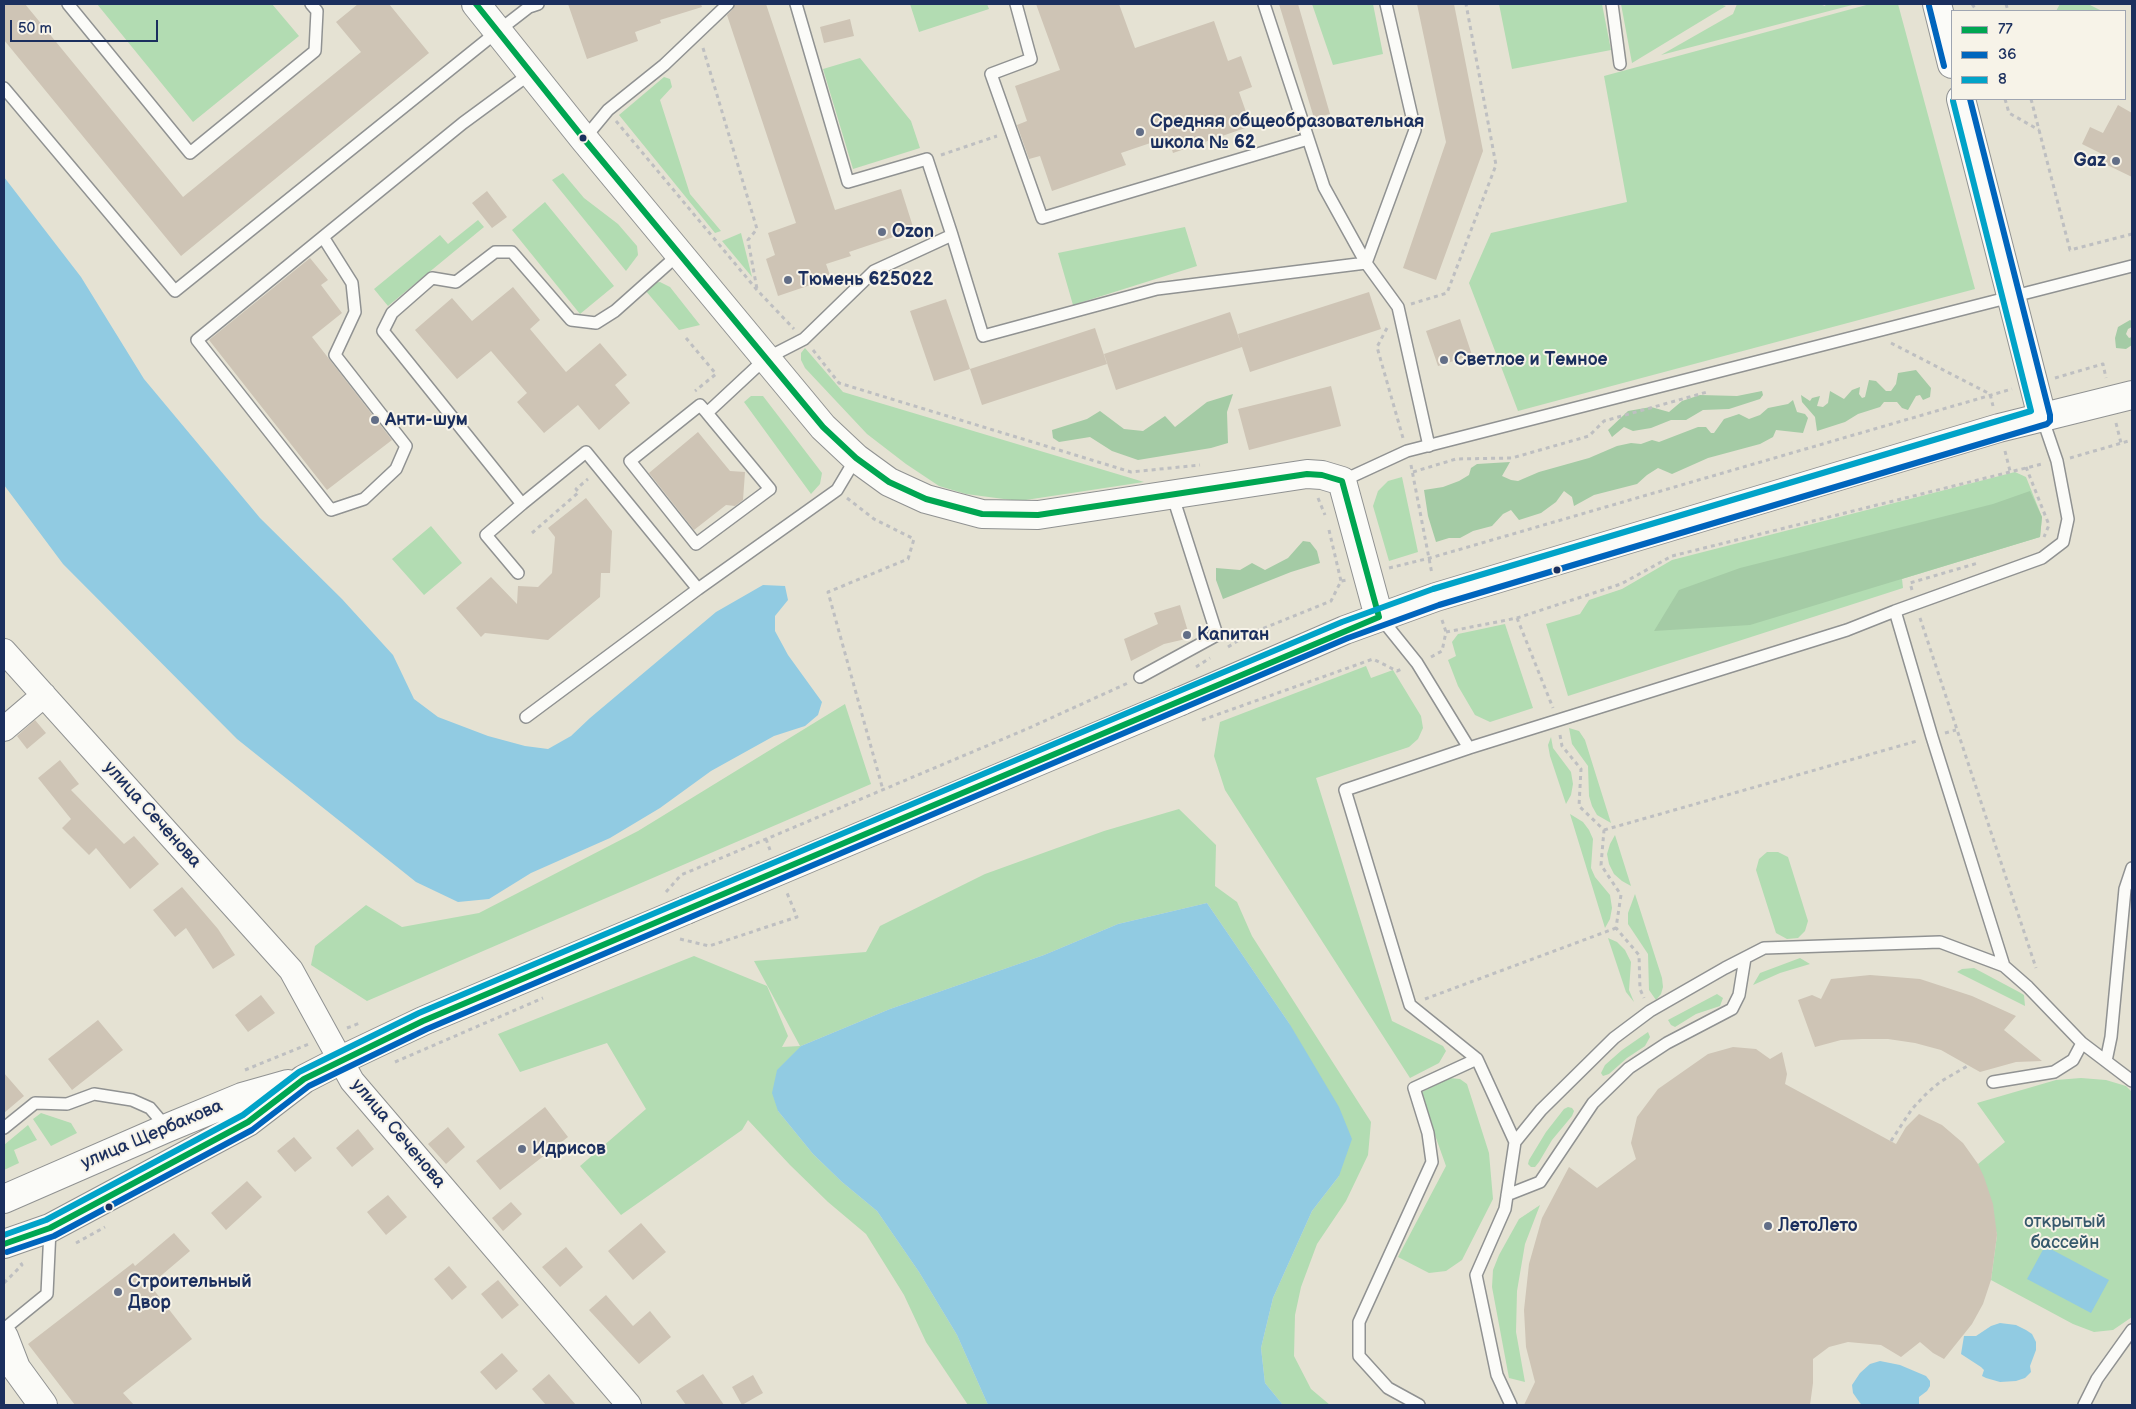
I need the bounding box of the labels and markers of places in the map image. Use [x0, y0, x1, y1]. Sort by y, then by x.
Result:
place label: Средняя общеобразовательная школа № 62 [1150, 111, 1424, 154]
marker: Средняя общеобразовательная школа № 62 [1134, 126, 1146, 138]
unlabelled marker [578, 133, 588, 143]
place label: Gaz [2074, 150, 2106, 172]
marker: Gaz [2110, 155, 2122, 167]
place label: Ozon [892, 221, 934, 243]
marker: Ozon [876, 226, 888, 238]
place label: Тюмень 625022 [798, 269, 933, 291]
marker: Тюмень 625022 [782, 274, 794, 286]
place label: Светлое и Темное [1454, 349, 1608, 371]
marker: Светлое и Темное [1438, 354, 1450, 366]
place label: Анти-шум [385, 409, 468, 431]
marker: Анти-шум [369, 414, 381, 426]
unlabelled marker [1552, 565, 1562, 575]
place label: Капитан [1197, 624, 1269, 646]
marker: Капитан [1181, 629, 1193, 641]
place label: Идрисов [532, 1138, 606, 1160]
marker: Идрисов [516, 1143, 528, 1155]
unlabelled marker [104, 1202, 114, 1212]
place label: ЛетоЛето [1778, 1215, 1858, 1237]
marker: ЛетоЛето [1762, 1220, 1774, 1232]
place label: Строительный Двор [128, 1271, 252, 1314]
marker: Строительный Двор [112, 1286, 124, 1298]

